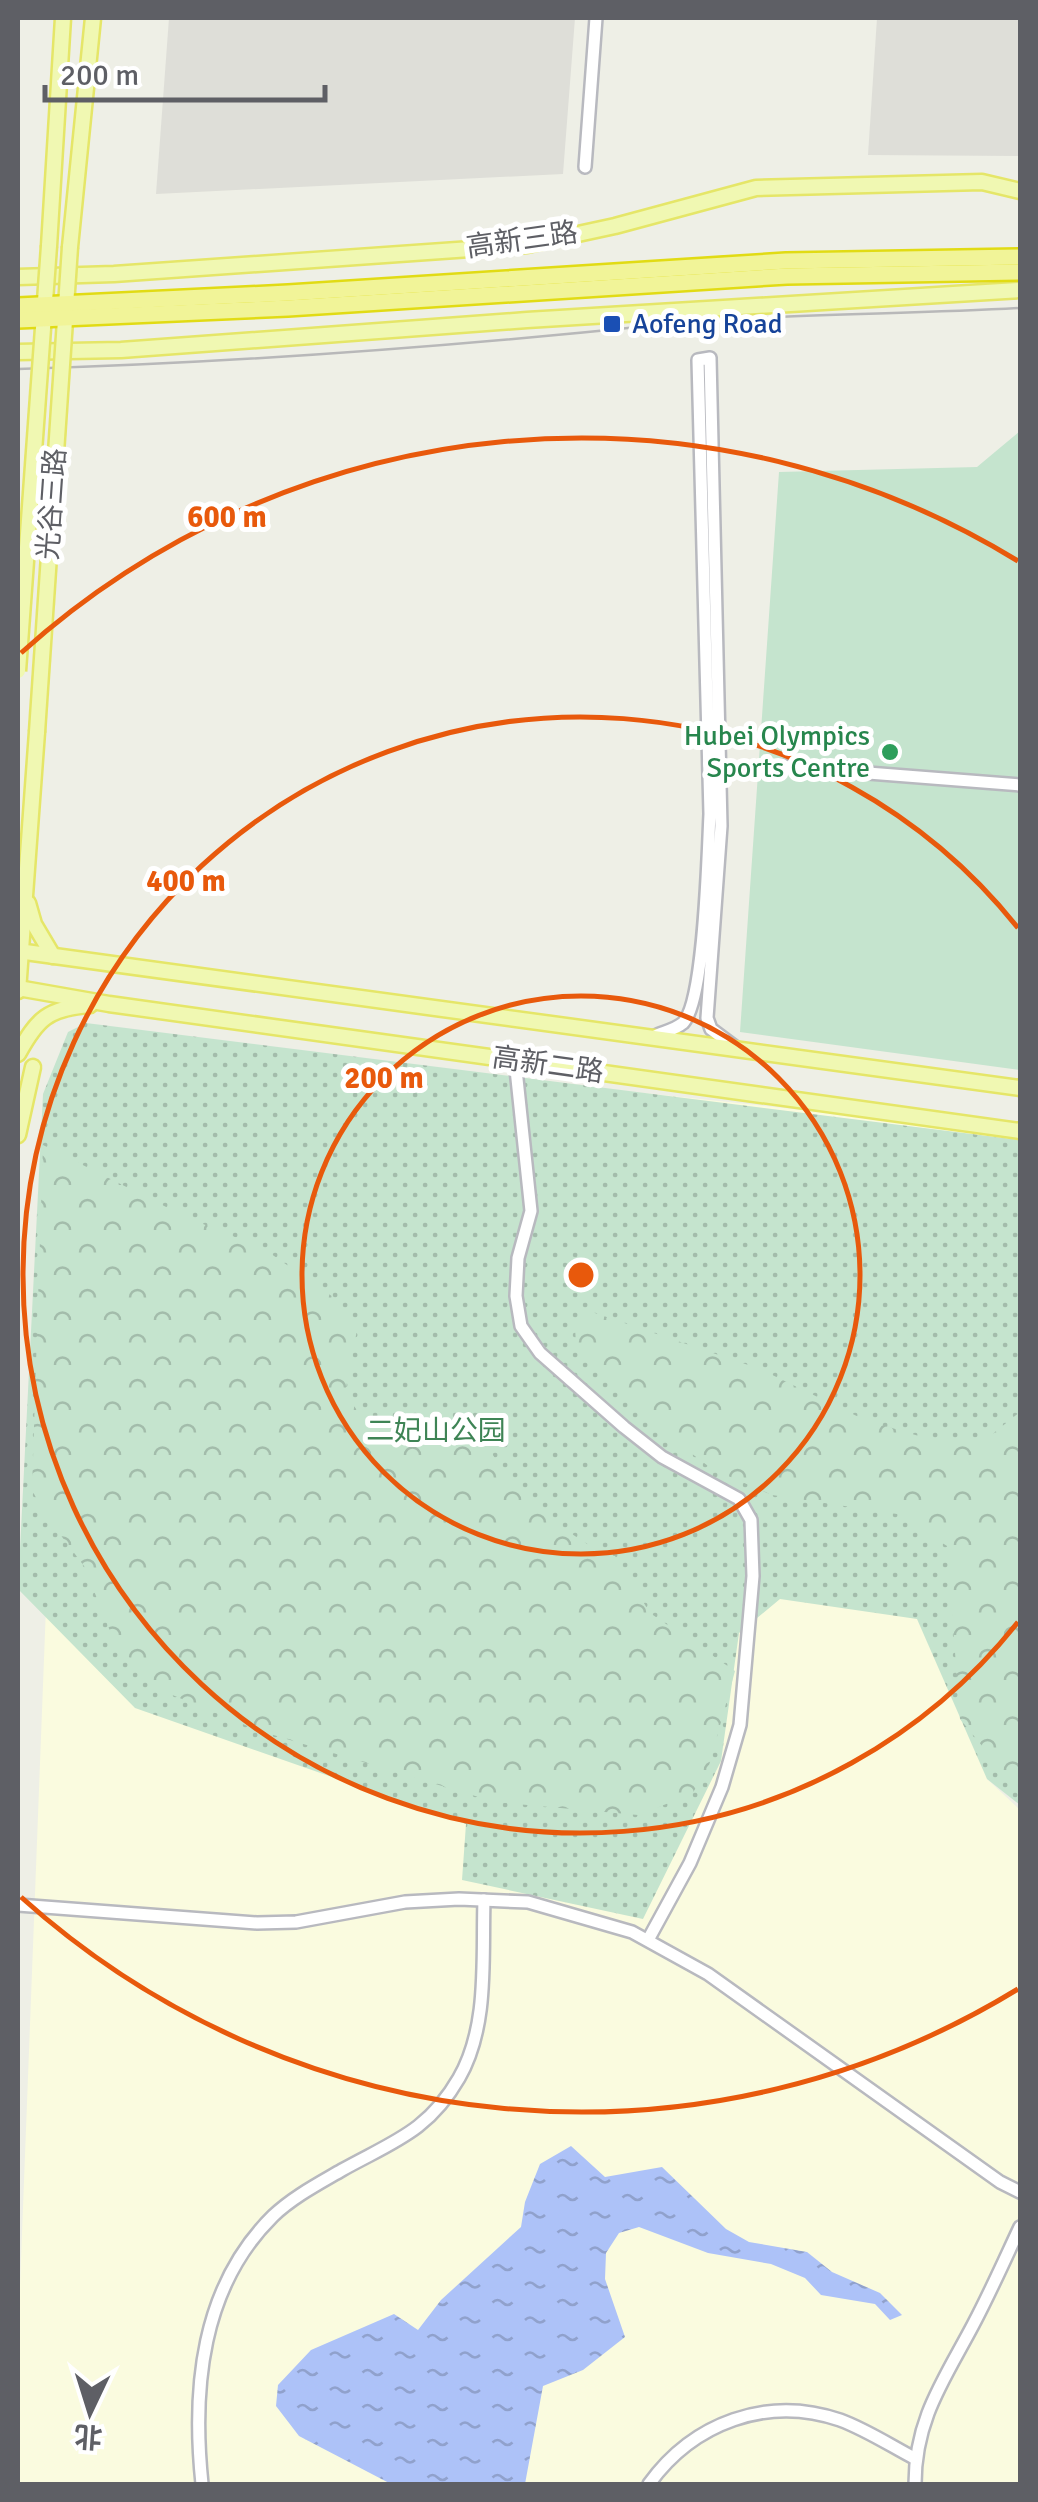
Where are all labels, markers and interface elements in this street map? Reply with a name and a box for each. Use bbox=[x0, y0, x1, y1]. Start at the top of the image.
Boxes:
scale bar bbox=[45, 40, 325, 102]
text: 200 m bbox=[60, 57, 139, 94]
street label: 高新三路 bbox=[464, 215, 580, 265]
place label: Aofeng Road bbox=[632, 307, 783, 341]
marker: Aofeng Road bbox=[601, 313, 623, 335]
street label: 光谷三路 bbox=[31, 447, 73, 561]
text: 600 m bbox=[187, 499, 267, 536]
place label: Hubei Olympics Sports Centre bbox=[684, 719, 870, 785]
marker: Hubei Olympics Sports Centre bbox=[879, 741, 901, 763]
text: 400 m bbox=[146, 863, 226, 900]
street label: 高新二路 bbox=[490, 1040, 606, 1090]
text: 200 m bbox=[344, 1060, 424, 1097]
centre of rings bbox=[563, 1257, 599, 1293]
park label: 二妃山公园 bbox=[366, 1414, 506, 1448]
north arrow bbox=[40, 2362, 140, 2462]
text: 北 bbox=[73, 2418, 103, 2454]

